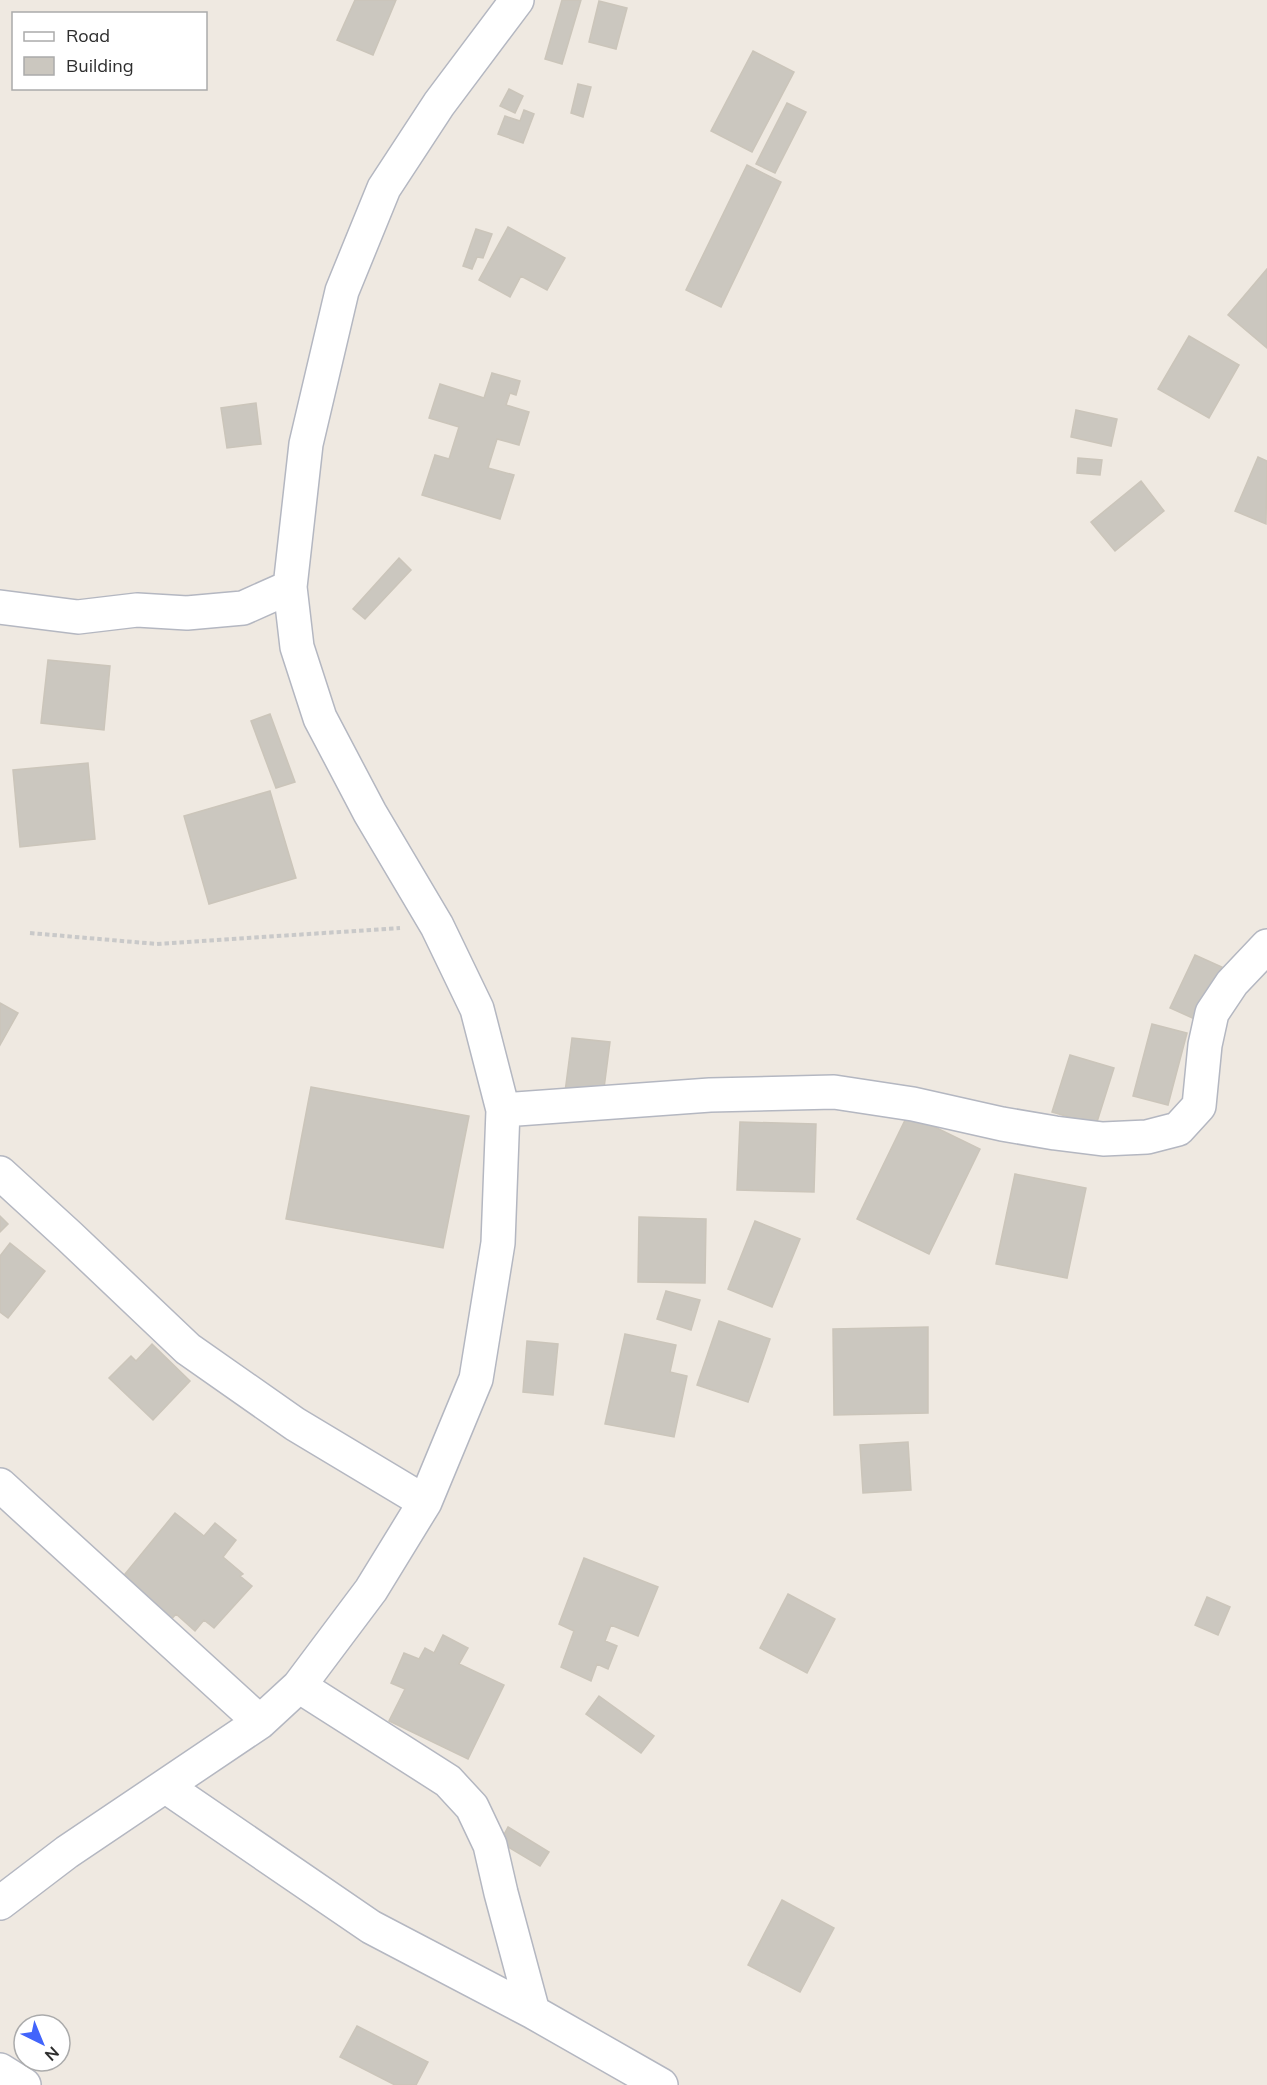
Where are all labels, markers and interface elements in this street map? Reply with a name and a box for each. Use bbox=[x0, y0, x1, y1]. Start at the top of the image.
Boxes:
legend bbox=[12, 12, 207, 90]
text: Road bbox=[66, 24, 110, 47]
text: Building bbox=[66, 54, 134, 77]
north arrow bbox=[12, 2013, 72, 2073]
text: N bbox=[41, 2043, 63, 2065]

